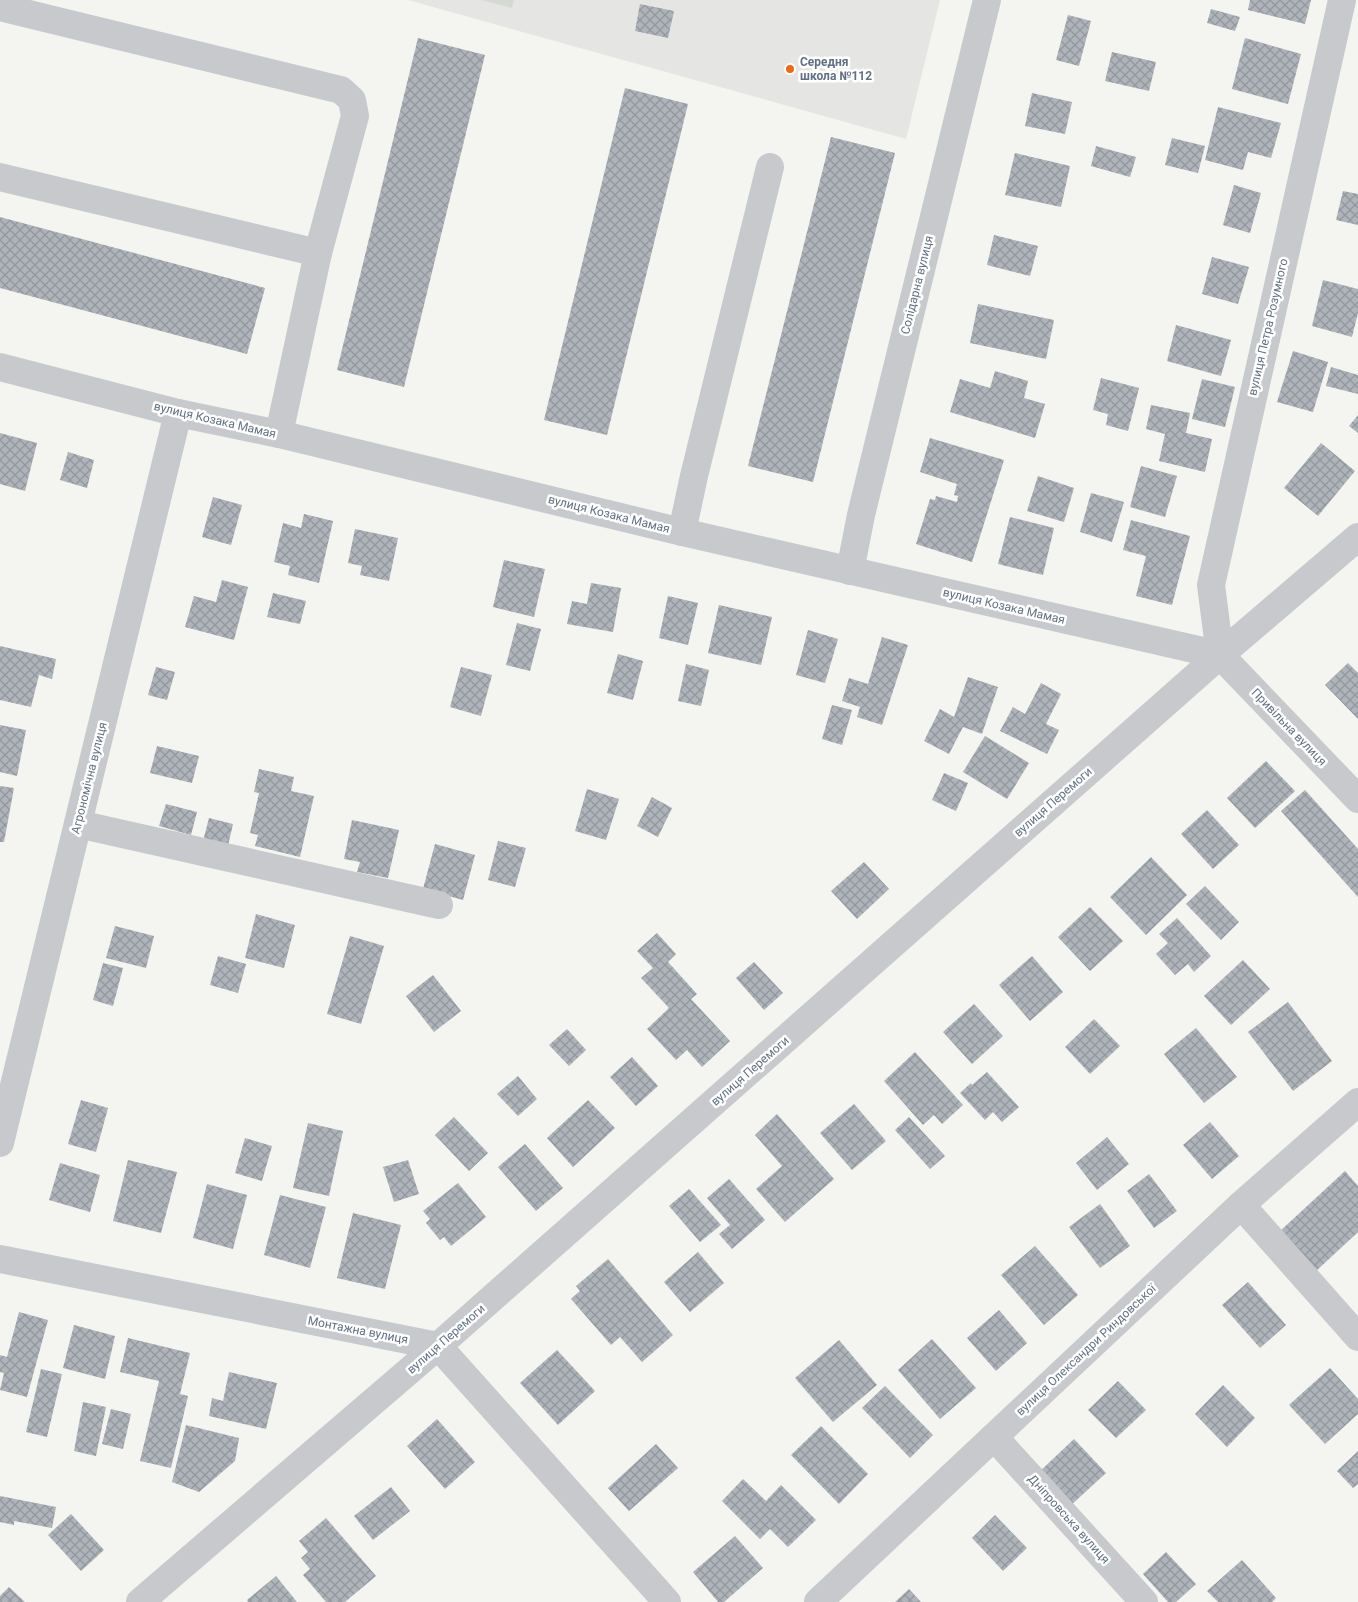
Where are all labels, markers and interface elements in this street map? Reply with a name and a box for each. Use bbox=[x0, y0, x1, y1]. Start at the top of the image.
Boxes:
place label: Середня школа №112 bbox=[800, 55, 872, 83]
marker: Середня школа №112 bbox=[784, 63, 796, 75]
street label: Солідарна вулиця bbox=[898, 234, 936, 336]
street label: вулиця Петра Розумного bbox=[1245, 257, 1291, 397]
street label: вулиця Козака Мамая bbox=[153, 399, 277, 441]
street label: вулиця Козака Мамая bbox=[547, 492, 671, 536]
street label: вулиця Козака Мамая bbox=[942, 585, 1066, 627]
street label: Привільна вулиця bbox=[1249, 686, 1329, 768]
street label: Агрономічна вулиця bbox=[68, 721, 110, 835]
street label: вулиця Перемоги bbox=[1011, 764, 1095, 840]
street label: вулиця Перемоги bbox=[708, 1033, 792, 1109]
street label: вулиця Олександри Риндовської bbox=[1013, 1281, 1159, 1418]
street label: вулиця Перемоги bbox=[404, 1301, 488, 1377]
street label: Монтажна вулиця bbox=[307, 1313, 409, 1347]
street label: Дніпровська вулиця bbox=[1025, 1472, 1113, 1566]

